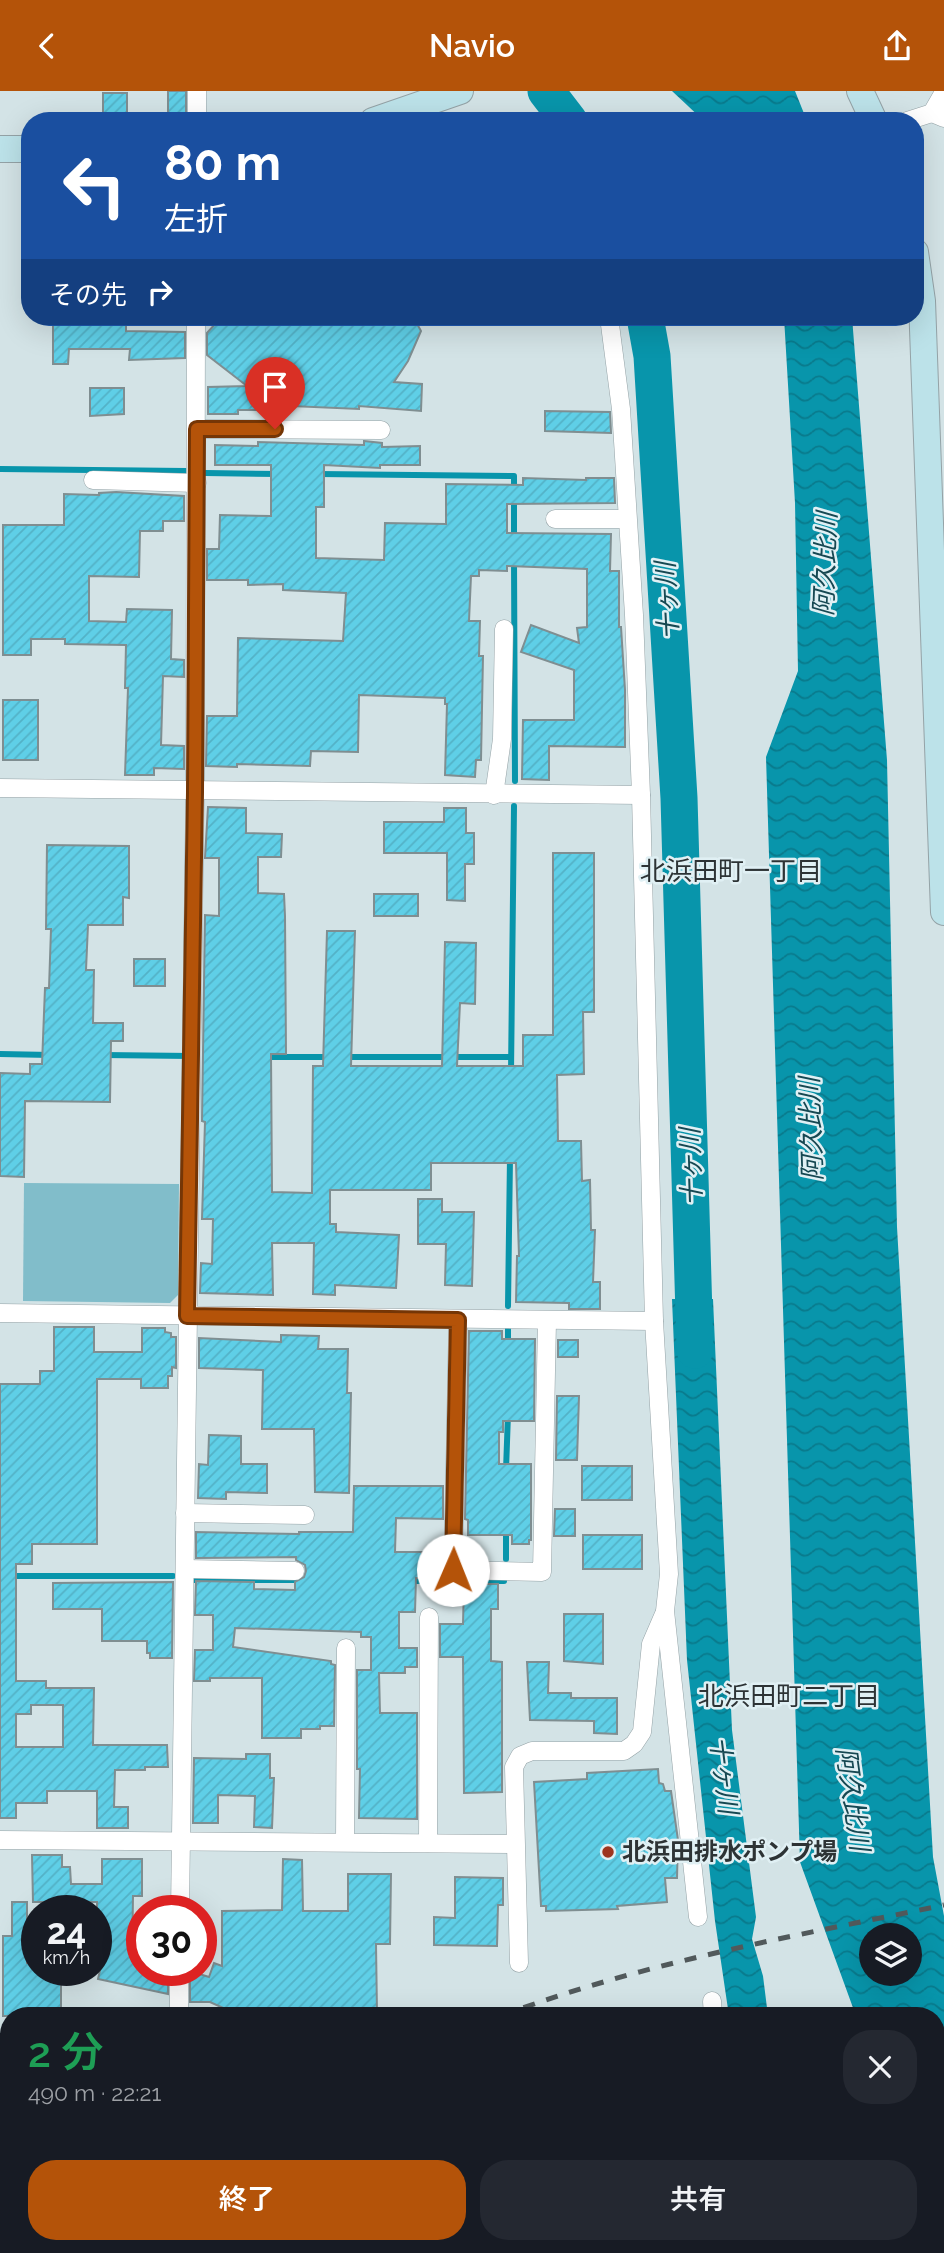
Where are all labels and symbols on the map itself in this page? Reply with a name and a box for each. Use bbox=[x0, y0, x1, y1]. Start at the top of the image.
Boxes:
pin bbox=[245, 357, 305, 429]
water label: 阿久比川 bbox=[808, 509, 842, 616]
water label: 十ヶ川 bbox=[650, 558, 684, 641]
district label: 北浜田町一丁目 bbox=[640, 856, 822, 886]
water label: 阿久比川 bbox=[794, 1074, 828, 1181]
water label: 十ヶ川 bbox=[675, 1125, 707, 1207]
position arrow bbox=[416, 1533, 490, 1607]
district label: 北浜田町二丁目 bbox=[698, 1681, 880, 1711]
water label: 十ヶ川 bbox=[704, 1734, 744, 1819]
water label: 阿久比川 bbox=[831, 1745, 876, 1856]
place label: 北浜田排水ポンプ場 bbox=[622, 1837, 837, 1866]
marker: 北浜田排水ポンプ場 bbox=[600, 1844, 616, 1860]
speed limit sign: 30 bbox=[126, 1895, 217, 1986]

